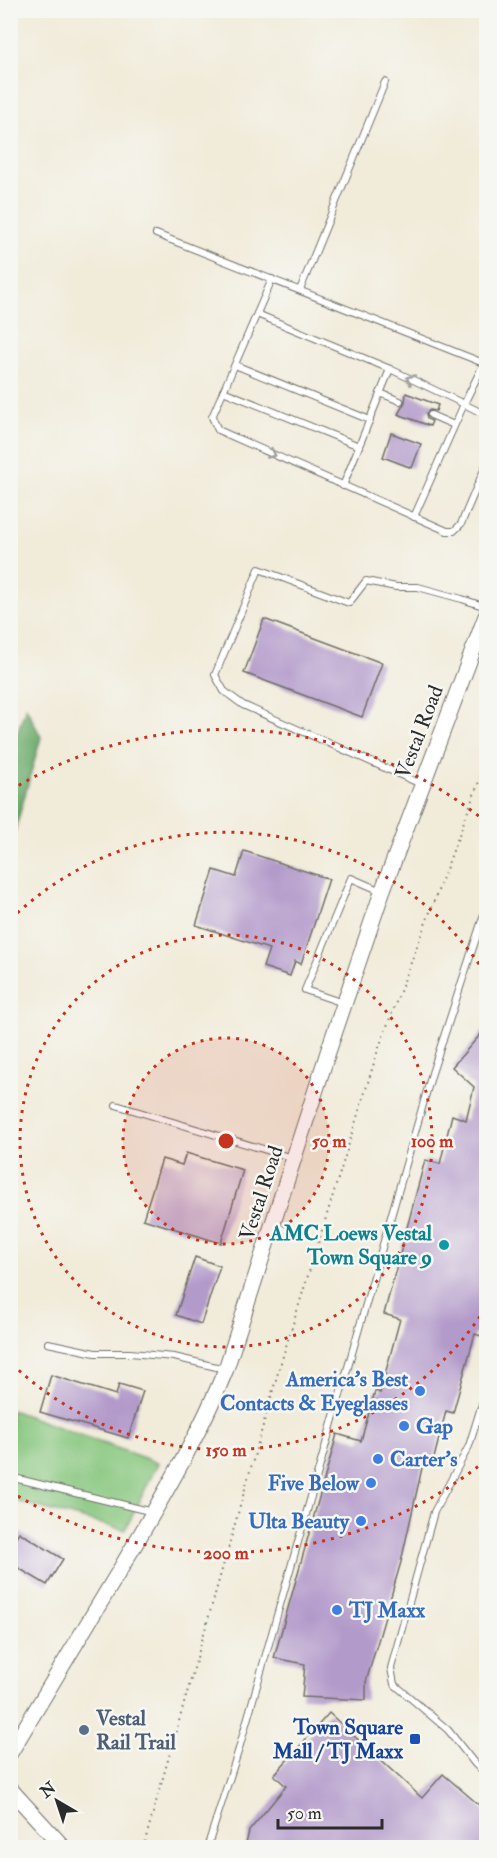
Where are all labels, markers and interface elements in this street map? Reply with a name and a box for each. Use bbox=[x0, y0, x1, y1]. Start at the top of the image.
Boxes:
one-way arrow bbox=[406, 375, 417, 387]
one-way arrow bbox=[265, 447, 276, 459]
street label: Vestal Road bbox=[389, 681, 450, 783]
text: 50 m bbox=[312, 1130, 347, 1153]
text: 100 m bbox=[411, 1130, 454, 1153]
centre of rings bbox=[216, 1131, 236, 1151]
street label: Vestal Road bbox=[233, 1142, 290, 1244]
place label: AMC Loews Vestal Town Square 9 bbox=[269, 1220, 433, 1271]
marker: AMC Loews Vestal Town Square 9 bbox=[437, 1238, 451, 1252]
place label: America's Best Contacts & Eyeglasses bbox=[220, 1366, 408, 1417]
marker: America's Best Contacts & Eyeglasses bbox=[413, 1384, 427, 1398]
place label: Gap bbox=[416, 1413, 453, 1440]
marker: Gap bbox=[397, 1419, 411, 1433]
text: 150 m bbox=[205, 1439, 248, 1462]
place label: Carter's bbox=[390, 1446, 458, 1473]
marker: Carter's bbox=[371, 1452, 385, 1466]
place label: Five Below bbox=[268, 1470, 360, 1497]
marker: Five Below bbox=[364, 1476, 378, 1490]
place label: Ulta Beauty bbox=[248, 1508, 350, 1535]
marker: Ulta Beauty bbox=[354, 1514, 368, 1528]
text: 200 m bbox=[203, 1542, 250, 1565]
place label: TJ Maxx bbox=[348, 1597, 426, 1624]
marker: TJ Maxx bbox=[330, 1603, 344, 1617]
place label: Vestal Rail Trail bbox=[95, 1705, 176, 1756]
place label: Town Square Mall / TJ Maxx bbox=[272, 1714, 404, 1765]
marker: Vestal Rail Trail bbox=[77, 1723, 91, 1737]
marker: Town Square Mall / TJ Maxx bbox=[408, 1732, 422, 1746]
north arrow bbox=[27, 1771, 87, 1831]
text: N bbox=[36, 1777, 61, 1803]
scale bar bbox=[278, 1792, 382, 1830]
text: 50 m bbox=[287, 1802, 322, 1825]

